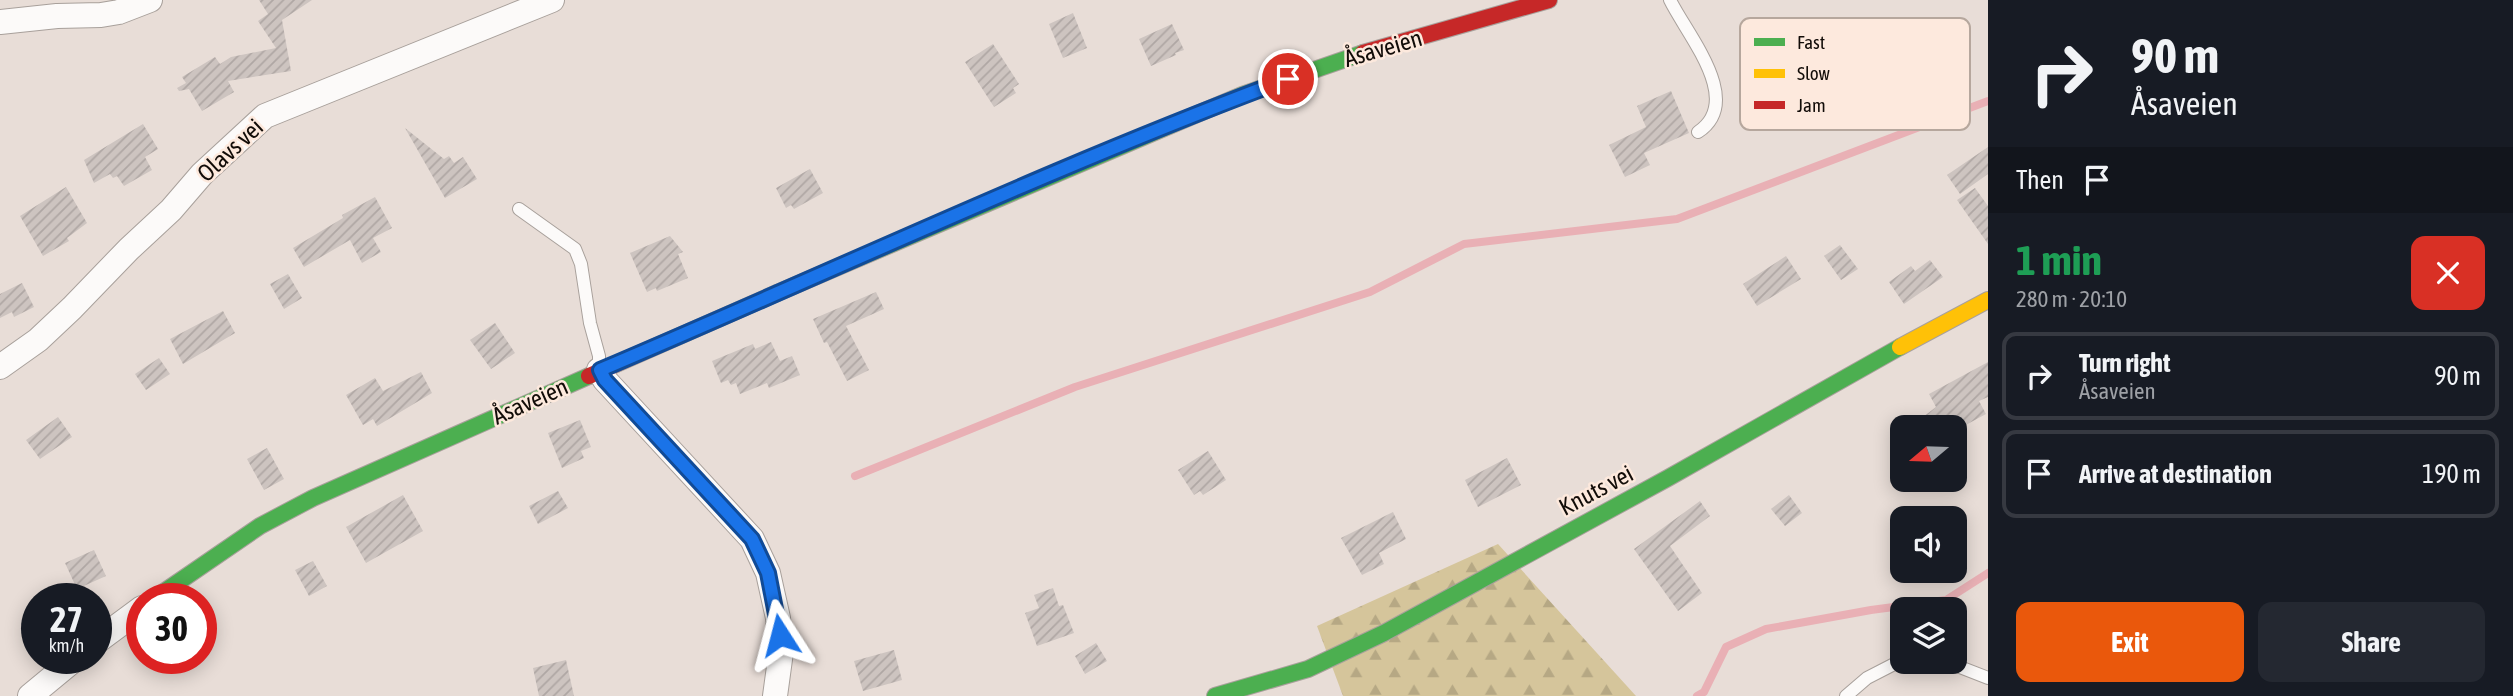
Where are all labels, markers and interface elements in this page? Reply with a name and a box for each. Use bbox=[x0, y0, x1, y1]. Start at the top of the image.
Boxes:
legend bbox=[1740, 18, 1970, 130]
street label: Åsaveien bbox=[1341, 23, 1425, 72]
text: 90 m bbox=[2131, 27, 2219, 83]
icon: right bbox=[2016, 28, 2107, 119]
text: Fast bbox=[1797, 31, 1825, 53]
pin bbox=[1258, 49, 1318, 109]
icon: arrive bbox=[1269, 60, 1307, 98]
text: Slow bbox=[1797, 62, 1831, 84]
text: Åsaveien bbox=[2131, 85, 2238, 122]
text: Jam bbox=[1797, 94, 1826, 116]
street label: Olavs vei bbox=[192, 113, 268, 187]
icon: arrive bbox=[2078, 161, 2116, 199]
text: Then bbox=[2016, 165, 2064, 195]
text: 1 min bbox=[2016, 236, 2102, 284]
button: close bbox=[2411, 236, 2485, 310]
text: 280 m · 20:10 bbox=[2016, 286, 2127, 312]
text: Turn right bbox=[2079, 348, 2170, 378]
icon: right bbox=[2020, 357, 2058, 395]
text: 90 m bbox=[2434, 361, 2481, 391]
street label: Åsaveien bbox=[488, 371, 572, 430]
text: Åsaveien bbox=[2079, 378, 2156, 404]
north arrow bbox=[1890, 415, 1967, 492]
map controls bbox=[1890, 415, 1967, 674]
icon: arrive bbox=[2020, 455, 2058, 493]
street label: Knuts vei bbox=[1554, 459, 1638, 521]
text: Arrive at destination bbox=[2079, 459, 2272, 489]
text: 190 m bbox=[2422, 459, 2481, 489]
button: sound bbox=[1890, 506, 1967, 583]
speed limit sign: 30 bbox=[126, 583, 217, 674]
button: layers bbox=[1890, 597, 1967, 674]
position arrow bbox=[743, 598, 817, 672]
text: 27 bbox=[50, 599, 83, 639]
button: Exit bbox=[2016, 602, 2244, 682]
button: Share bbox=[2258, 602, 2485, 682]
text: km/h bbox=[49, 635, 84, 656]

